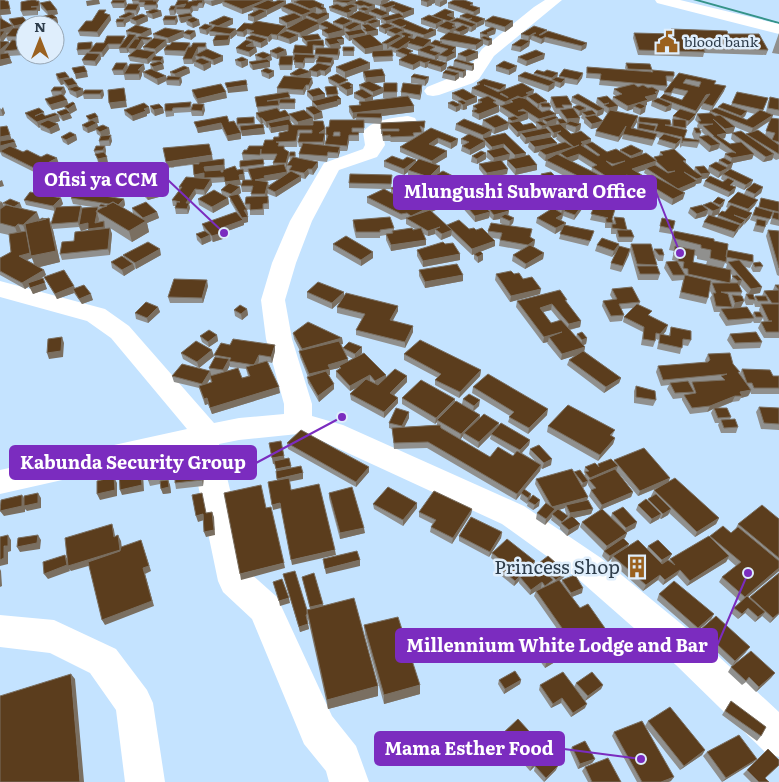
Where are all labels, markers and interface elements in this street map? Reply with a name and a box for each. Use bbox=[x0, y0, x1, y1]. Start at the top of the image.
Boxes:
north arrow bbox=[15, 15, 65, 65]
text: N bbox=[34, 16, 46, 36]
public building icon: blood bank bbox=[654, 29, 680, 55]
place label: blood bank bbox=[684, 31, 759, 51]
callout: Ofisi ya CCM bbox=[34, 163, 168, 196]
text: Ofisi ya CCM bbox=[44, 165, 158, 192]
callout: Mlungushi Subward Office bbox=[394, 176, 656, 209]
text: Mlungushi Subward Office bbox=[404, 177, 646, 204]
callout: Kabunda Security Group bbox=[10, 446, 256, 479]
text: Kabunda Security Group bbox=[20, 448, 246, 475]
place label: Princess Shop bbox=[494, 552, 620, 580]
building icon: Princess Shop bbox=[624, 554, 650, 580]
callout: Millennium White Lodge and Bar bbox=[396, 629, 717, 662]
text: Millennium White Lodge and Bar bbox=[406, 631, 708, 658]
callout: Mama Esther Food bbox=[375, 732, 564, 765]
text: Mama Esther Food bbox=[384, 734, 554, 761]

